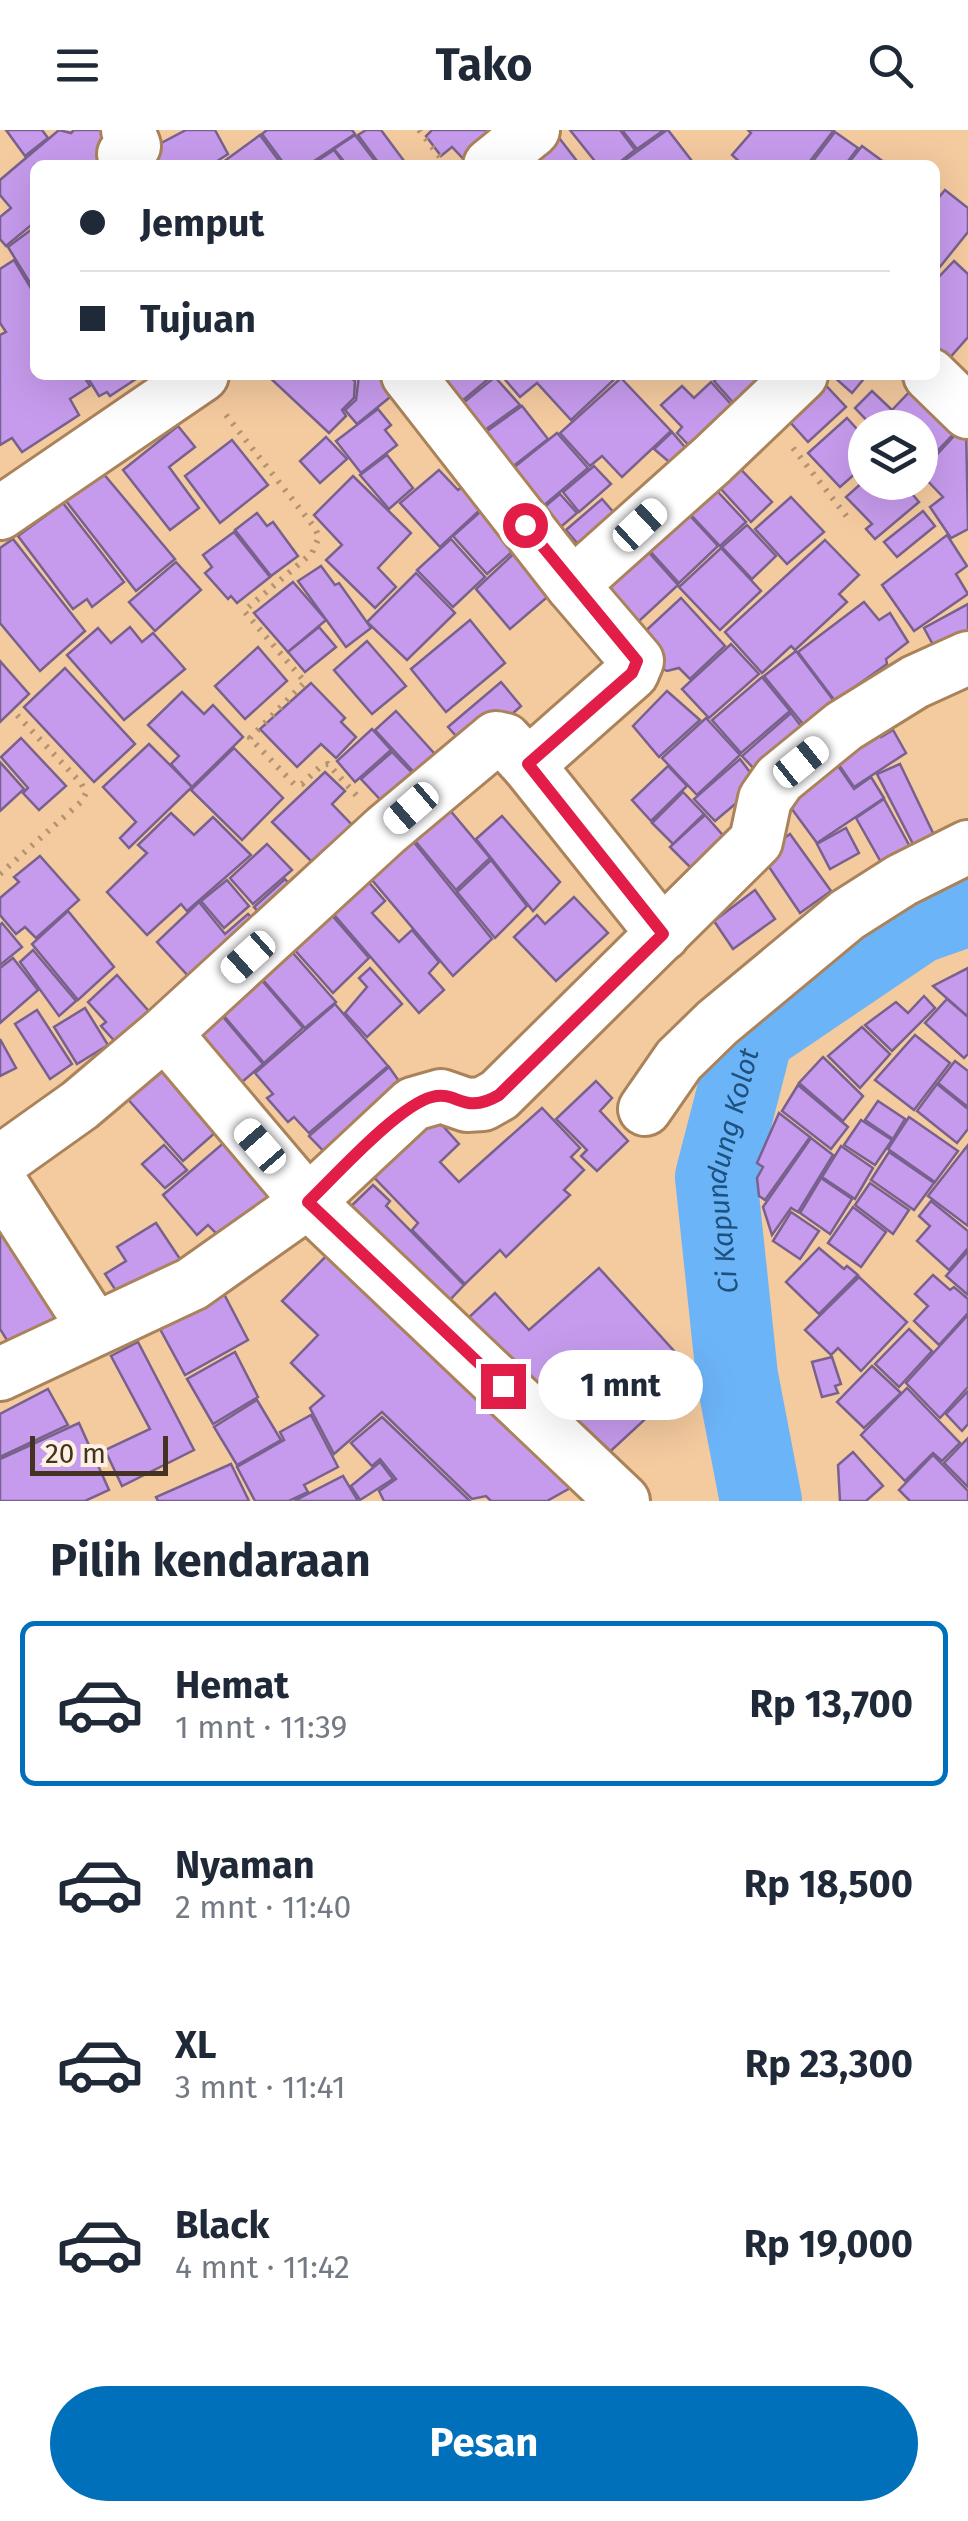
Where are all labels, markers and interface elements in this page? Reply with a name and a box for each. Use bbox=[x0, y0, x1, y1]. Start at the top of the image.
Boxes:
icon: menu bbox=[50, 38, 105, 93]
text: Tako bbox=[435, 38, 533, 92]
icon: search bbox=[863, 38, 918, 93]
text: Jemput bbox=[140, 200, 264, 246]
text: Tujuan bbox=[140, 296, 256, 342]
map controls bbox=[848, 410, 938, 500]
button: layers bbox=[848, 410, 938, 500]
car bbox=[608, 494, 672, 556]
route start bbox=[503, 503, 548, 548]
car bbox=[768, 731, 834, 793]
car bbox=[379, 777, 443, 839]
car bbox=[216, 926, 280, 988]
water label: Ci Kapundung Kolot bbox=[698, 1045, 765, 1295]
car bbox=[229, 1114, 291, 1178]
callout: 1 mnt bbox=[538, 1351, 703, 1421]
route end bbox=[481, 1364, 526, 1409]
text: 1 mnt bbox=[580, 1366, 661, 1404]
scale bar bbox=[30, 1431, 168, 1476]
text: 20 m bbox=[45, 1437, 106, 1470]
text: Pilih kendaraan bbox=[50, 1534, 371, 1588]
icon: car bbox=[55, 1659, 145, 1749]
text: Hemat bbox=[175, 1662, 289, 1708]
text: Rp 13,700 bbox=[750, 1681, 913, 1727]
text: 1 mnt · 11:39 bbox=[175, 1708, 347, 1746]
icon: car bbox=[55, 1839, 145, 1929]
text: Nyaman bbox=[175, 1842, 315, 1888]
text: Rp 18,500 bbox=[744, 1861, 913, 1907]
text: 2 mnt · 11:40 bbox=[175, 1888, 351, 1926]
icon: car bbox=[55, 2019, 145, 2109]
text: XL bbox=[175, 2022, 217, 2068]
text: Rp 23,300 bbox=[745, 2041, 913, 2087]
text: 3 mnt · 11:41 bbox=[175, 2068, 346, 2106]
icon: car bbox=[55, 2199, 145, 2289]
text: Black bbox=[175, 2202, 270, 2248]
text: Rp 19,000 bbox=[744, 2221, 913, 2267]
text: 4 mnt · 11:42 bbox=[175, 2248, 350, 2286]
button: Pesan bbox=[50, 2386, 918, 2501]

